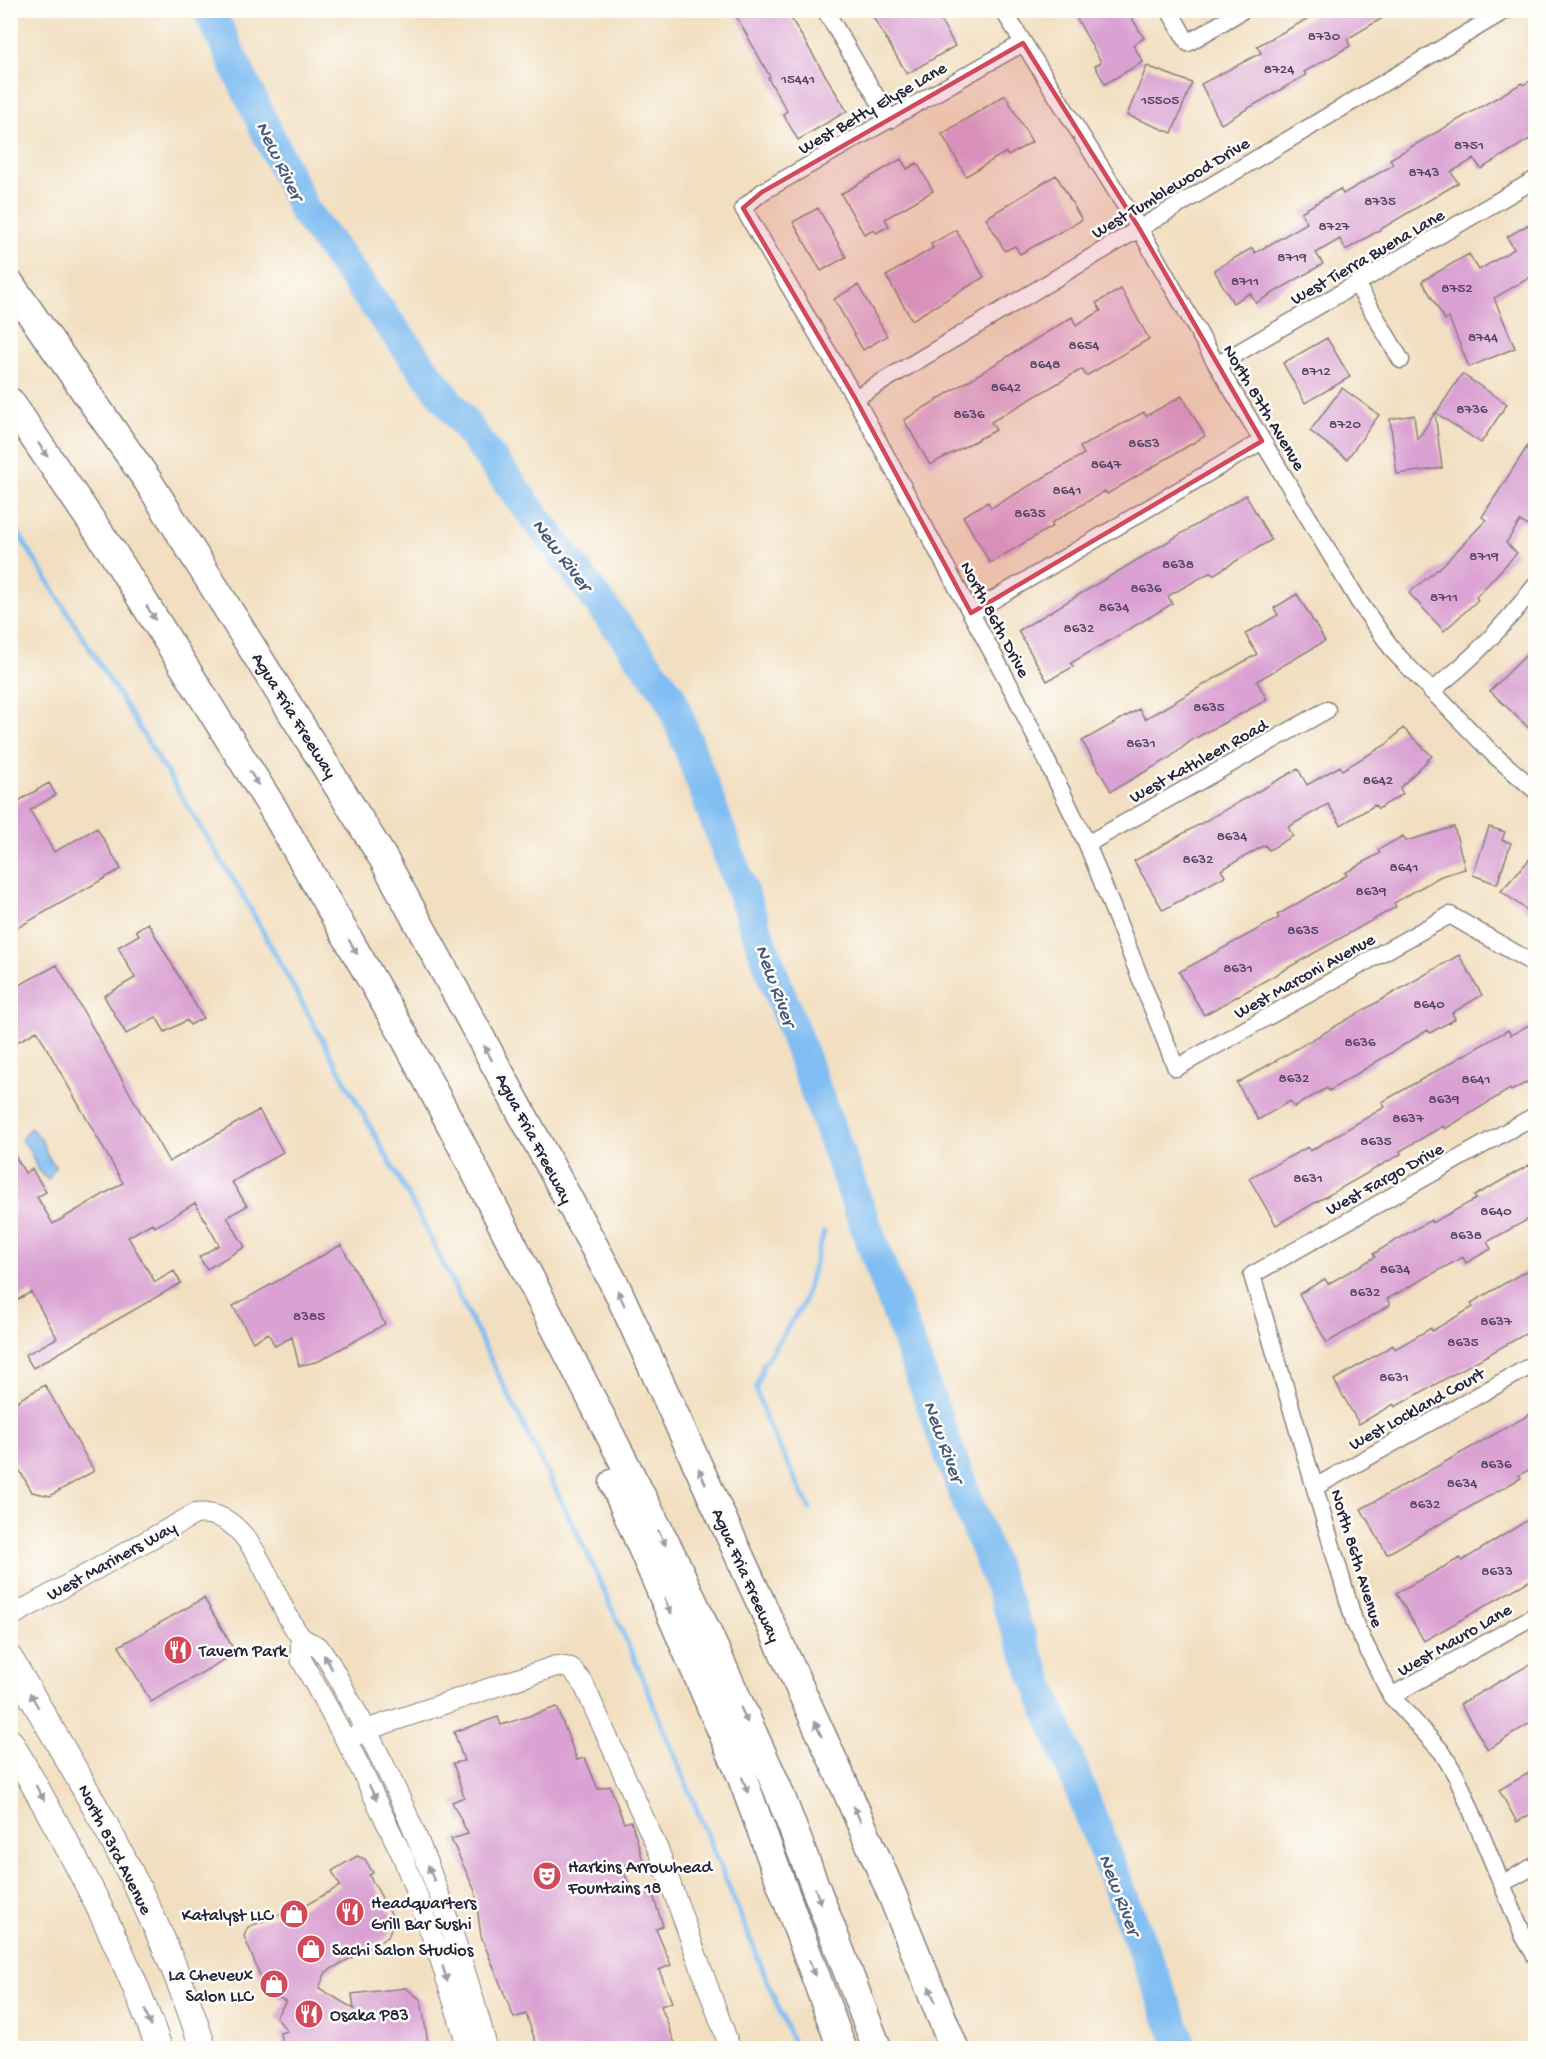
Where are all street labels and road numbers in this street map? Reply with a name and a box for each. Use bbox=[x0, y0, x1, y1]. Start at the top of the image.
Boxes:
street label: West Betty Elyse Lane bbox=[795, 58, 952, 160]
street label: West Tumblewood Drive bbox=[1089, 133, 1255, 245]
street label: West Tierra Buena Lane bbox=[1288, 205, 1450, 311]
street label: North 87th Avenue bbox=[1217, 341, 1309, 476]
street label: North 86th Drive bbox=[954, 559, 1033, 682]
street label: Agua Fria Freeway bbox=[246, 650, 340, 783]
street label: West Kathleen Road bbox=[1127, 715, 1273, 809]
street label: West Marconi Avenue bbox=[1231, 929, 1380, 1025]
street label: Agua Fria Freeway bbox=[490, 1071, 576, 1208]
street label: West Fargo Drive bbox=[1323, 1139, 1448, 1221]
street label: West Lockland Court bbox=[1346, 1363, 1490, 1456]
street label: North 86th Avenue bbox=[1325, 1487, 1387, 1631]
street label: Agua Fria Freeway bbox=[706, 1506, 784, 1646]
street label: West Mariners Way bbox=[44, 1518, 181, 1606]
street label: West Mauro Lane bbox=[1394, 1600, 1517, 1682]
street label: North 83rd Avenue bbox=[72, 1782, 156, 1919]

